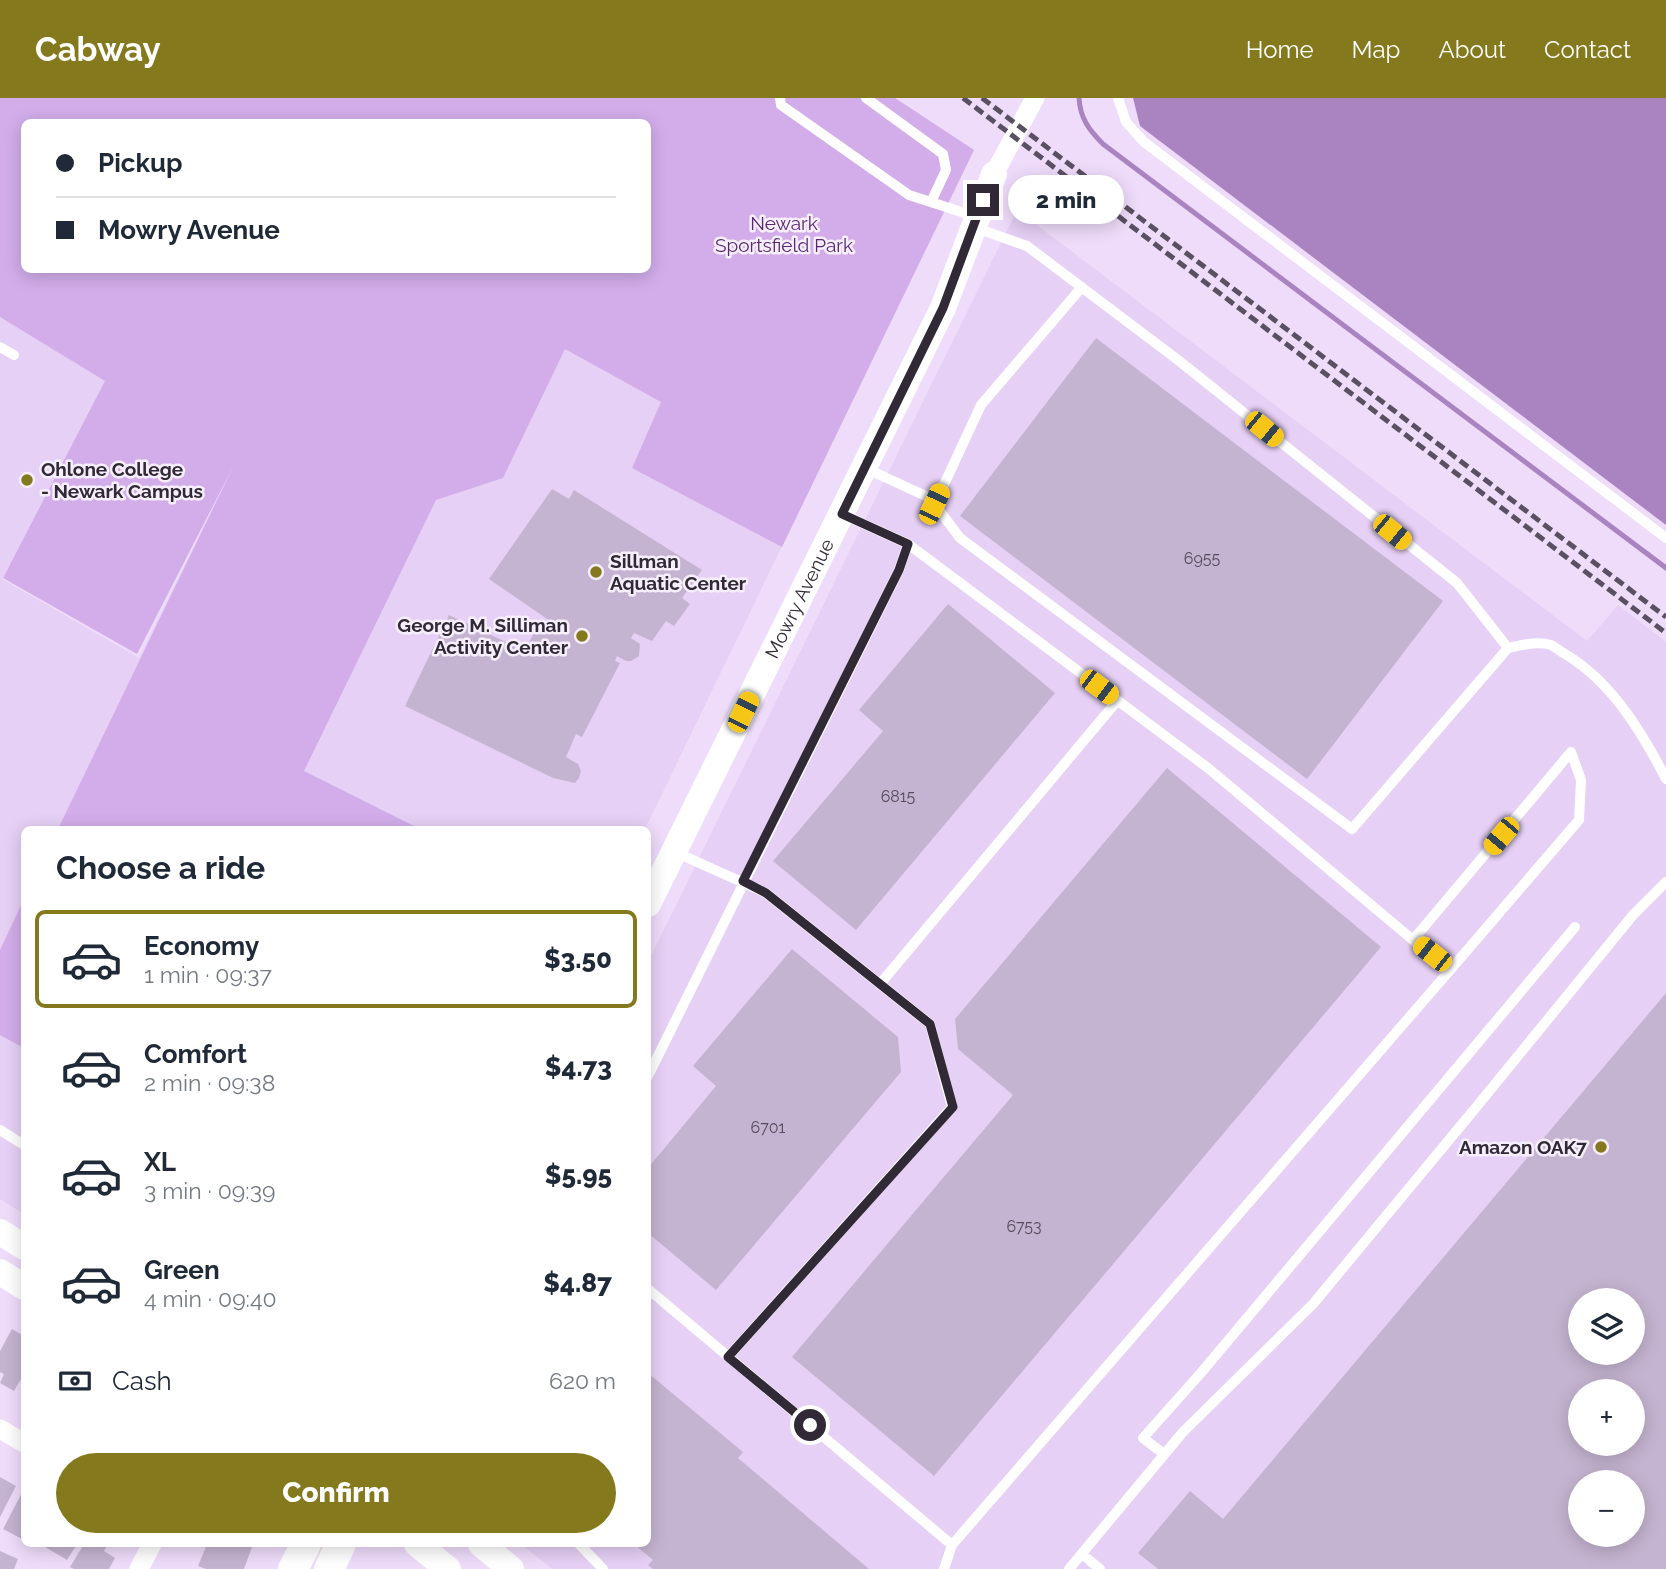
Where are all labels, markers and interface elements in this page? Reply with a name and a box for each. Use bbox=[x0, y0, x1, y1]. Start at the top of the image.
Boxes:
text: Cabway bbox=[35, 30, 161, 69]
text: Home bbox=[1246, 35, 1314, 64]
text: Map bbox=[1352, 35, 1400, 64]
text: About bbox=[1438, 35, 1506, 64]
text: Contact bbox=[1544, 35, 1631, 64]
text: Pickup bbox=[98, 148, 183, 178]
callout: 2 min bbox=[1007, 176, 1123, 224]
route end bbox=[967, 184, 999, 216]
text: 2 min bbox=[1036, 186, 1096, 213]
park label: Newark Sportsfield Park bbox=[715, 212, 853, 256]
text: Mowry Avenue bbox=[98, 215, 280, 245]
car bbox=[1242, 408, 1287, 450]
place label: Ohlone College - Newark Campus bbox=[41, 458, 203, 502]
marker: Ohlone College - Newark Campus bbox=[19, 472, 35, 488]
car bbox=[916, 481, 953, 527]
car bbox=[1370, 511, 1415, 553]
street label: Mowry Avenue bbox=[760, 535, 838, 662]
house number: 6955 bbox=[1184, 549, 1221, 568]
place label: Sillman Aquatic Center bbox=[610, 550, 747, 594]
marker: Sillman Aquatic Center bbox=[588, 564, 604, 580]
place label: George M. Silliman Activity Center bbox=[397, 614, 569, 658]
marker: George M. Silliman Activity Center bbox=[574, 628, 590, 644]
car bbox=[1076, 666, 1123, 708]
car bbox=[725, 689, 762, 735]
house number: 6815 bbox=[881, 787, 916, 806]
car bbox=[1480, 813, 1523, 859]
text: Choose a ride bbox=[56, 849, 265, 886]
icon: car bbox=[60, 928, 123, 991]
text: Economy bbox=[144, 931, 259, 961]
car bbox=[1409, 933, 1456, 975]
text: $3.50 bbox=[544, 944, 612, 974]
text: 1 min · 09:37 bbox=[144, 961, 272, 988]
icon: car bbox=[60, 1036, 123, 1099]
text: Comfort bbox=[144, 1039, 247, 1069]
text: $4.73 bbox=[545, 1052, 612, 1082]
text: 2 min · 09:38 bbox=[144, 1069, 275, 1096]
house number: 6701 bbox=[751, 1118, 786, 1137]
place label: Amazon OAK7 bbox=[1459, 1136, 1587, 1158]
marker: Amazon OAK7 bbox=[1593, 1139, 1609, 1155]
icon: car bbox=[60, 1144, 123, 1207]
text: XL bbox=[144, 1147, 176, 1177]
text: $5.95 bbox=[545, 1160, 612, 1190]
text: 3 min · 09:39 bbox=[144, 1177, 275, 1204]
house number: 6753 bbox=[1006, 1217, 1042, 1236]
icon: car bbox=[60, 1252, 123, 1315]
text: Green bbox=[144, 1255, 220, 1285]
text: $4.87 bbox=[543, 1268, 612, 1298]
text: 4 min · 09:40 bbox=[144, 1285, 277, 1312]
map controls bbox=[1568, 1288, 1645, 1547]
button: layers bbox=[1568, 1288, 1645, 1365]
icon: cash bbox=[56, 1362, 94, 1400]
text: Cash bbox=[112, 1366, 172, 1396]
text: 620 m bbox=[549, 1367, 616, 1394]
button: + bbox=[1568, 1379, 1645, 1456]
route start bbox=[794, 1409, 826, 1441]
button: Confirm bbox=[56, 1453, 616, 1533]
button: − bbox=[1568, 1470, 1645, 1547]

